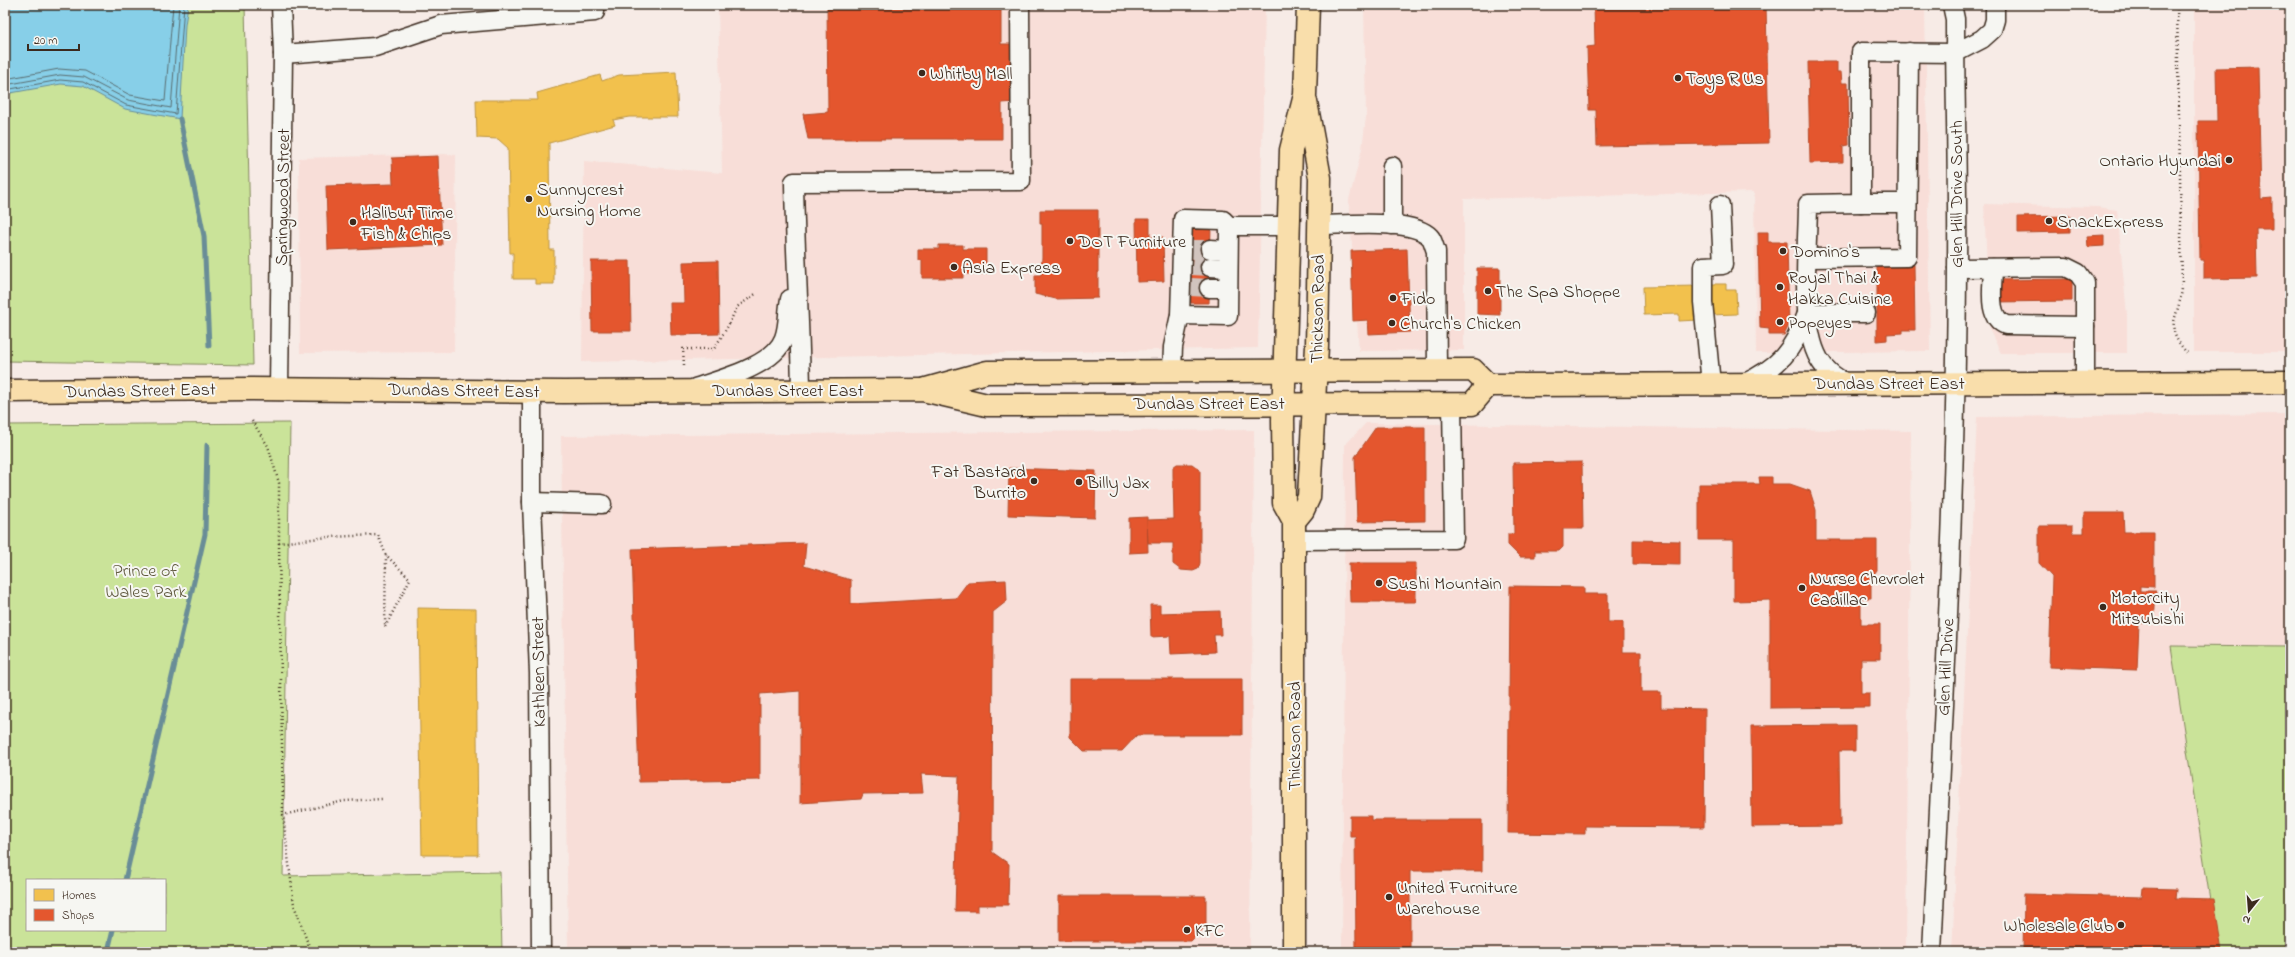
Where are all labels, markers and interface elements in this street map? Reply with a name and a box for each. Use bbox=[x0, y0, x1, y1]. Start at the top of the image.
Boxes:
scale bar bbox=[28, 26, 79, 52]
text: 20 m bbox=[34, 32, 57, 50]
place label: Whitby Mall bbox=[930, 62, 1013, 88]
place label: Toys R Us bbox=[1686, 67, 1764, 93]
marker: Whitby Mall bbox=[917, 68, 927, 78]
marker: Toys R Us bbox=[1673, 73, 1683, 83]
street label: Glen Hill Drive South bbox=[1945, 120, 1971, 268]
street label: Springwood Street bbox=[270, 128, 299, 266]
place label: Ontario Hyundai bbox=[2099, 149, 2221, 175]
marker: Ontario Hyundai bbox=[2224, 155, 2234, 165]
place label: Sunnycrest Nursing Home bbox=[537, 178, 642, 226]
marker: Sunnycrest Nursing Home bbox=[524, 194, 534, 204]
place label: Halibut Time Fish & Chips bbox=[360, 201, 454, 248]
place label: SnackExpress bbox=[2057, 210, 2164, 236]
marker: SnackExpress bbox=[2044, 216, 2054, 226]
marker: Halibut Time Fish & Chips bbox=[348, 217, 358, 227]
place label: DOT Furniture bbox=[1077, 230, 1187, 256]
marker: DOT Furniture bbox=[1065, 236, 1075, 246]
place label: Domino's bbox=[1790, 240, 1860, 266]
marker: Domino's bbox=[1778, 246, 1788, 256]
street label: Thickson Road bbox=[1305, 254, 1333, 364]
place label: Asia Express bbox=[962, 256, 1060, 282]
marker: Asia Express bbox=[949, 262, 959, 272]
place label: Royal Thai & Hakka Cuisine bbox=[1788, 266, 1892, 313]
place label: The Spa Shoppe bbox=[1496, 280, 1621, 306]
marker: Royal Thai & Hakka Cuisine bbox=[1775, 282, 1785, 292]
marker: The Spa Shoppe bbox=[1483, 286, 1493, 296]
place label: Fido bbox=[1400, 287, 1435, 313]
marker: Fido bbox=[1388, 293, 1398, 303]
place label: Popeyes bbox=[1788, 311, 1852, 337]
place label: Church's Chicken bbox=[1400, 312, 1521, 338]
marker: Popeyes bbox=[1775, 317, 1785, 327]
marker: Church's Chicken bbox=[1387, 318, 1397, 328]
street label: Dundas Street East bbox=[1812, 372, 1965, 398]
street label: Dundas Street East bbox=[63, 378, 216, 406]
street label: Dundas Street East bbox=[387, 378, 540, 406]
street label: Dundas Street East bbox=[711, 379, 864, 405]
street label: Dundas Street East bbox=[1132, 392, 1285, 418]
place label: Fat Bastard Burrito bbox=[931, 460, 1026, 507]
place label: Billy Jax bbox=[1086, 471, 1149, 497]
marker: Fat Bastard Burrito bbox=[1029, 476, 1039, 486]
marker: Billy Jax bbox=[1074, 477, 1084, 487]
park label: Prince of Wales Park bbox=[106, 559, 187, 606]
place label: Nurse Chevrolet Cadillac bbox=[1810, 567, 1925, 614]
place label: Sushi Mountain bbox=[1387, 572, 1502, 598]
marker: Sushi Mountain bbox=[1374, 578, 1384, 588]
marker: Nurse Chevrolet Cadillac bbox=[1797, 583, 1807, 593]
place label: Motorcity Mitsubishi bbox=[2111, 586, 2184, 633]
marker: Motorcity Mitsubishi bbox=[2098, 602, 2108, 612]
street label: Kathleen Street bbox=[526, 616, 554, 728]
street label: Glen Hill Drive bbox=[1931, 617, 1963, 717]
street label: Thickson Road bbox=[1283, 681, 1309, 791]
place label: United Furniture Warehouse bbox=[1397, 876, 1518, 923]
legend bbox=[26, 879, 166, 931]
text: Homes bbox=[62, 887, 96, 905]
north arrow bbox=[2229, 891, 2269, 931]
marker: United Furniture Warehouse bbox=[1384, 892, 1394, 902]
text: Shops bbox=[62, 907, 94, 925]
text: N bbox=[2240, 911, 2252, 928]
place label: Wholesale Club bbox=[2003, 914, 2113, 940]
place label: KFC bbox=[1195, 919, 1224, 945]
marker: Wholesale Club bbox=[2116, 920, 2126, 930]
marker: KFC bbox=[1182, 925, 1192, 935]

